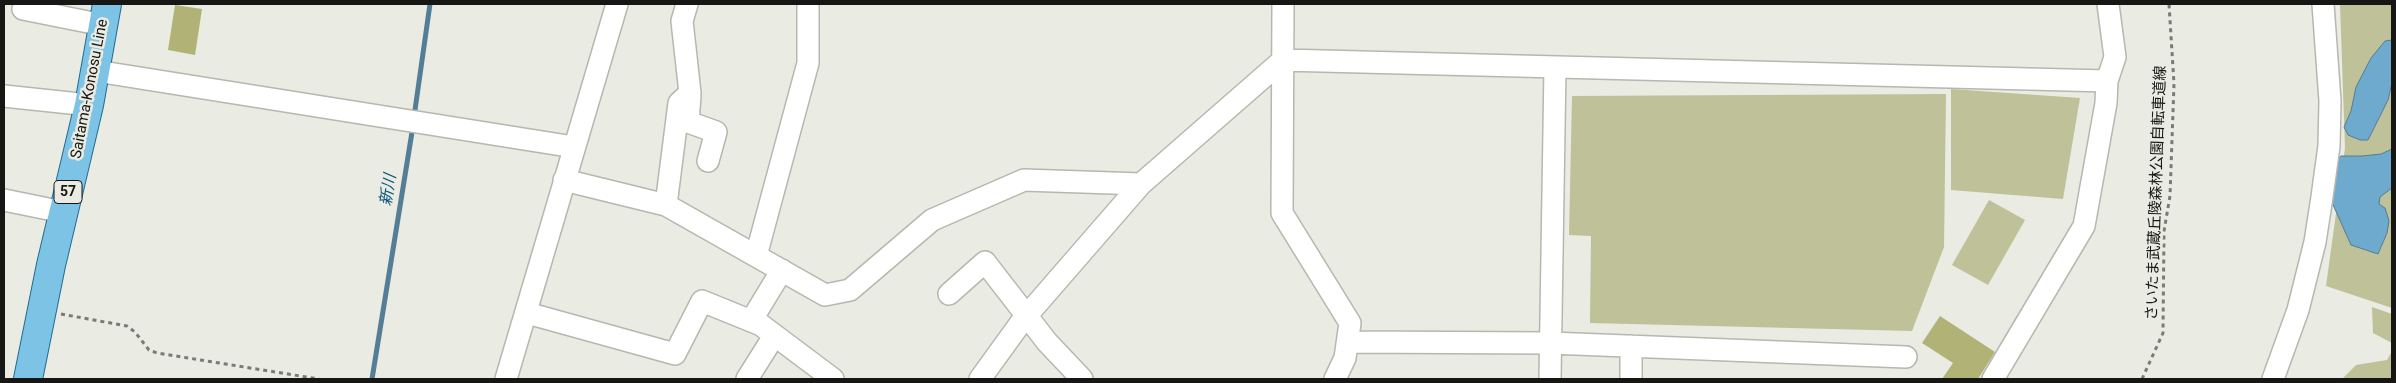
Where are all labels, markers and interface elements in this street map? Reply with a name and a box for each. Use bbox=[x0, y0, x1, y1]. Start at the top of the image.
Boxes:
street label: Saitama-Konosu Line bbox=[68, 18, 112, 160]
street label: さいたま武蔵丘陵森林公園自転車道線 bbox=[2144, 65, 2170, 321]
water label: 新川 bbox=[377, 173, 401, 207]
road number: 57 bbox=[54, 180, 82, 203]

